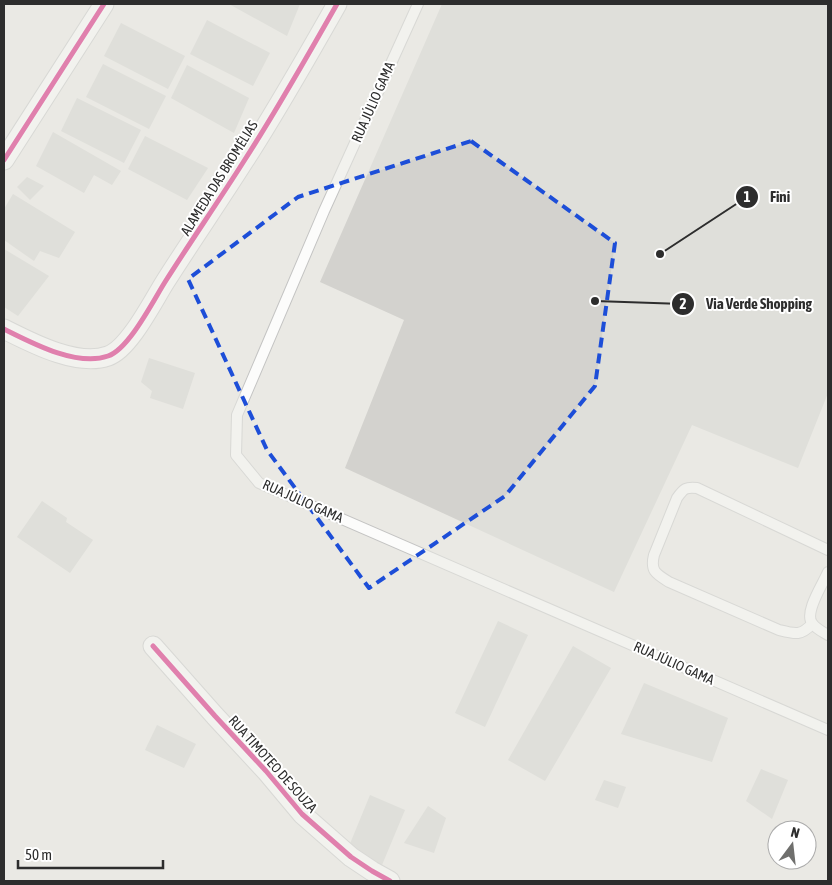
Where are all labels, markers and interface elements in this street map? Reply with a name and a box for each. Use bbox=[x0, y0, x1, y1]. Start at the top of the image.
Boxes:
street label: RUA JÚLIO GAMA bbox=[348, 59, 398, 145]
street label: ALAMEDA DAS BROMÉLIAS bbox=[177, 118, 261, 238]
callout: Fini bbox=[735, 182, 800, 212]
text: 1 bbox=[743, 188, 751, 205]
text: Fini bbox=[770, 188, 790, 205]
callout: Via Verde Shopping bbox=[671, 289, 822, 319]
text: 2 bbox=[679, 295, 687, 312]
text: Via Verde Shopping bbox=[705, 295, 813, 312]
street label: RUA JÚLIO GAMA bbox=[260, 476, 346, 526]
street label: RUA JÚLIO GAMA bbox=[631, 638, 717, 688]
street label: RUA TIMOTEO DE SOUZA bbox=[225, 712, 321, 816]
north arrow bbox=[767, 820, 817, 870]
text: N bbox=[789, 824, 801, 841]
scale bar bbox=[18, 838, 162, 870]
text: 50 m bbox=[25, 846, 52, 863]

